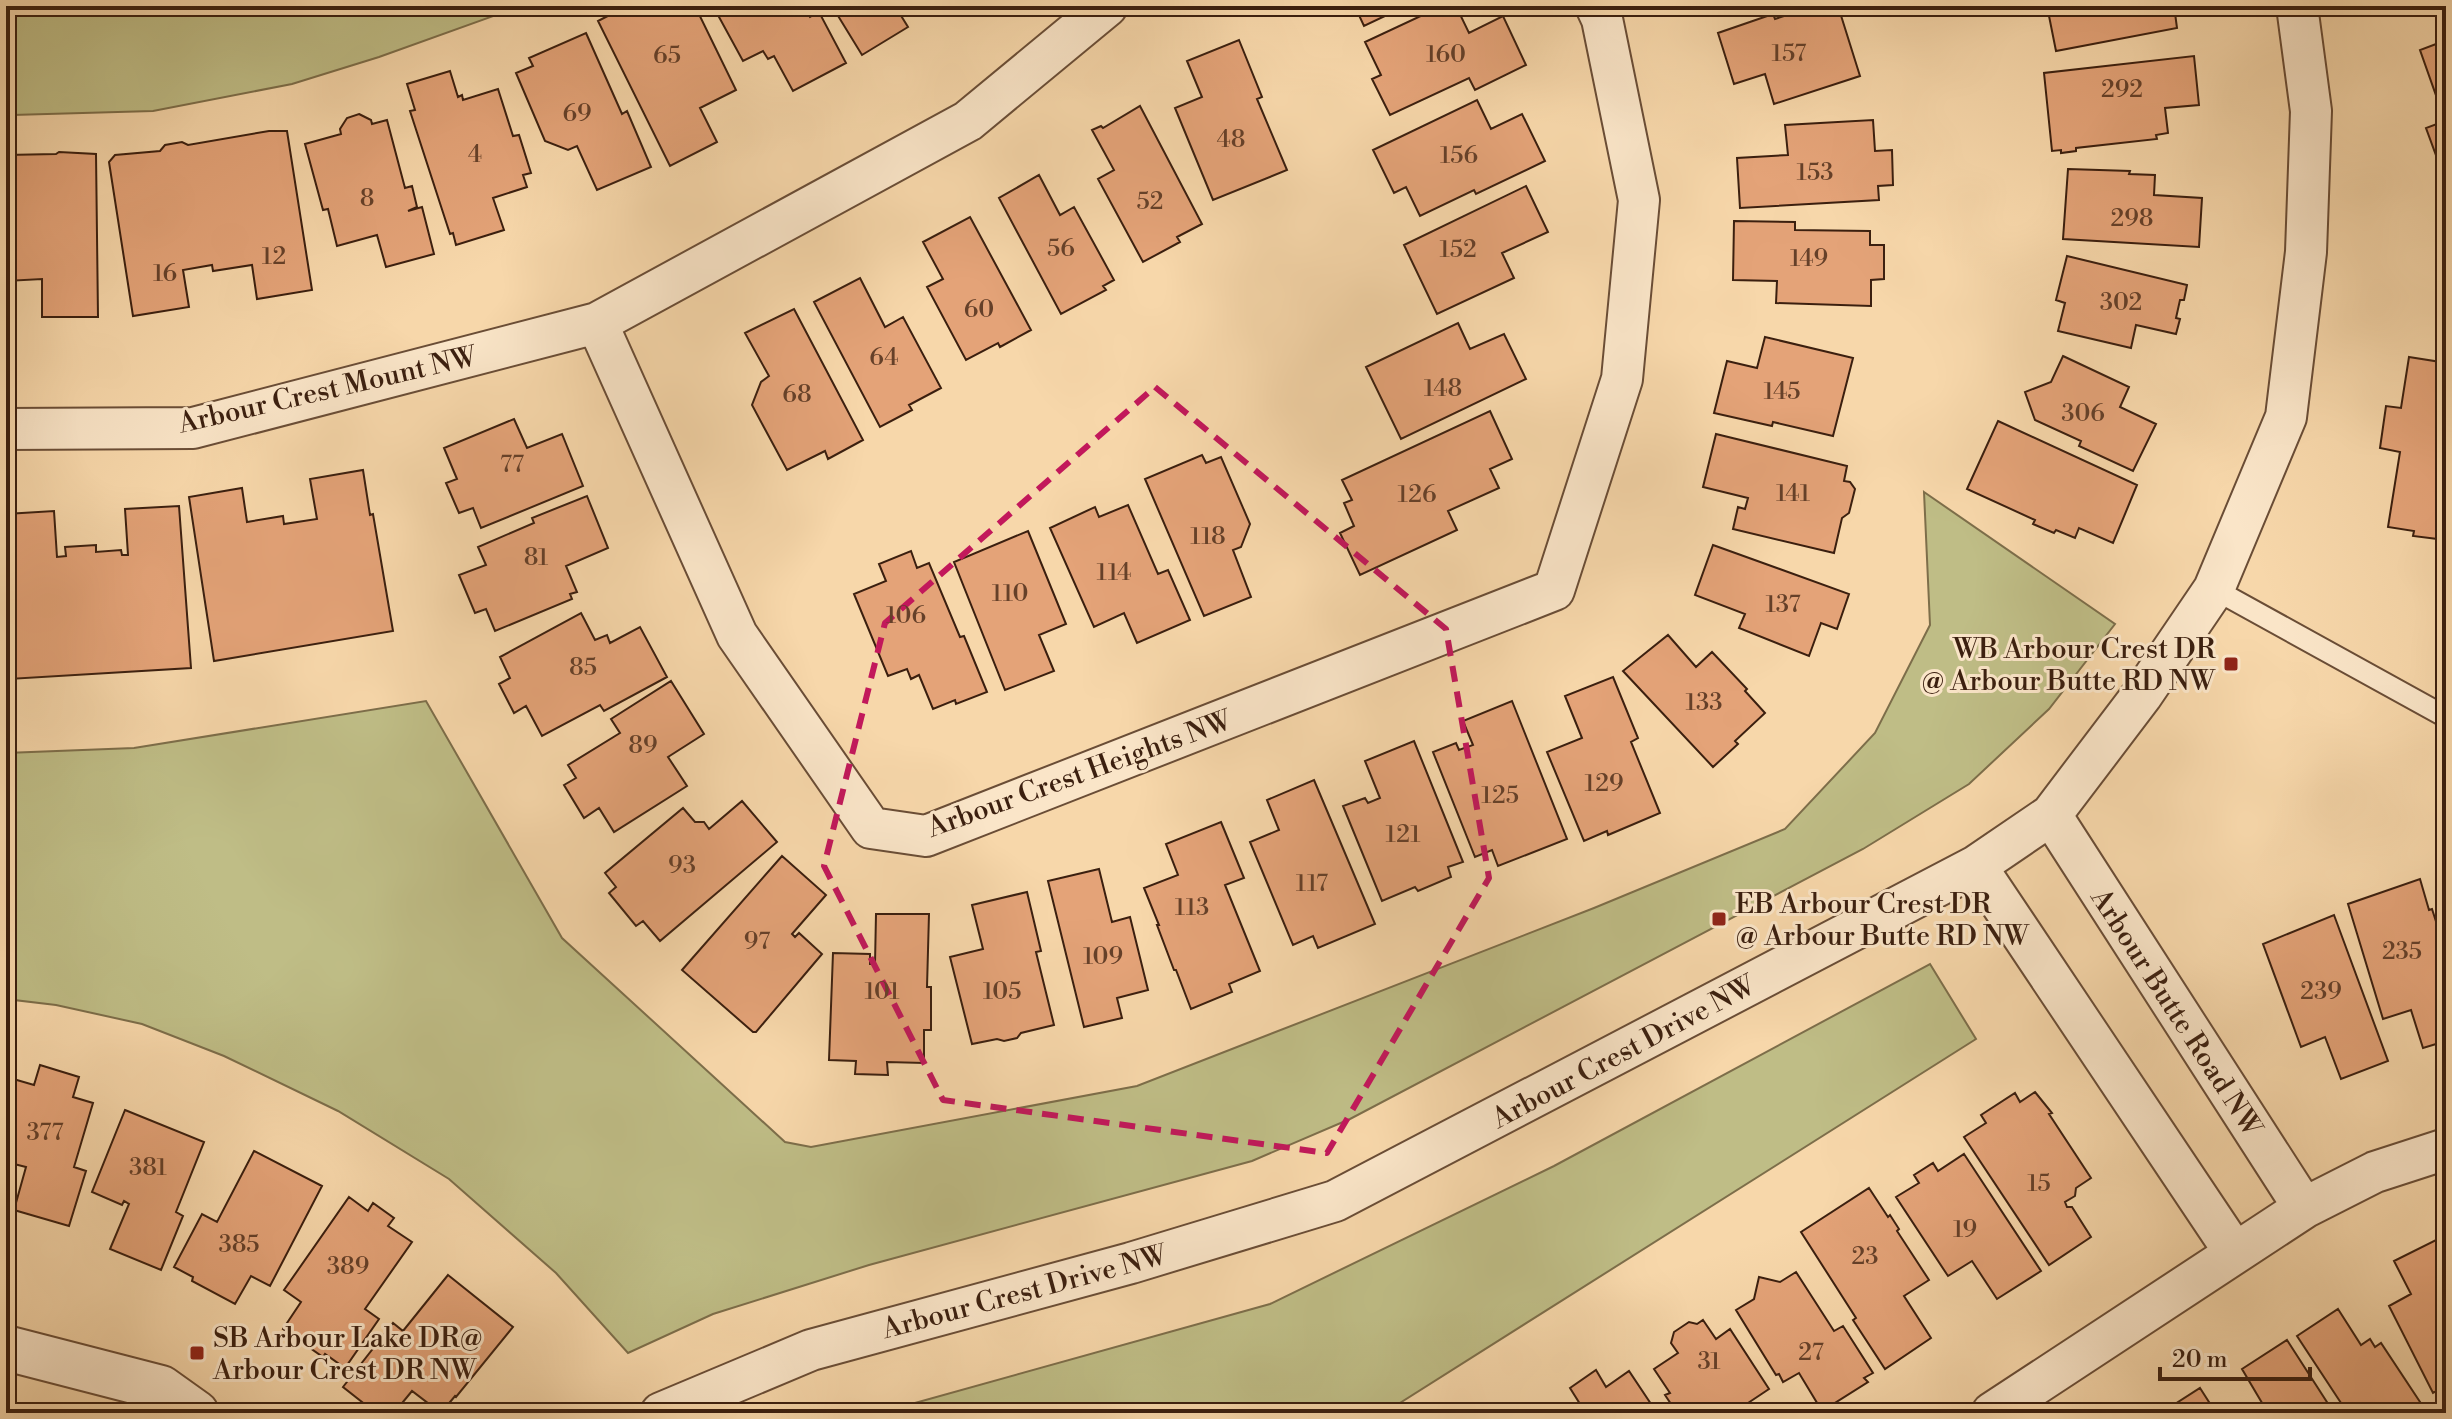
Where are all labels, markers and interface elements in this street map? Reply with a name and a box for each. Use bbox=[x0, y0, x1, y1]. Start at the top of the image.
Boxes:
house number: 157 bbox=[1772, 39, 1806, 69]
house number: 160 bbox=[1426, 40, 1466, 70]
house number: 65 bbox=[653, 41, 681, 71]
house number: 292 bbox=[2101, 75, 2143, 105]
house number: 69 bbox=[562, 99, 592, 129]
house number: 48 bbox=[1217, 125, 1246, 155]
house number: 4 bbox=[468, 140, 482, 170]
house number: 156 bbox=[1440, 141, 1478, 171]
house number: 153 bbox=[1797, 158, 1833, 188]
house number: 8 bbox=[360, 184, 374, 214]
house number: 52 bbox=[1137, 187, 1163, 217]
house number: 298 bbox=[2111, 204, 2153, 234]
house number: 56 bbox=[1047, 234, 1075, 264]
house number: 152 bbox=[1439, 235, 1477, 265]
house number: 12 bbox=[262, 242, 286, 272]
house number: 149 bbox=[1790, 244, 1828, 274]
house number: 16 bbox=[153, 259, 177, 289]
house number: 302 bbox=[2100, 288, 2142, 318]
house number: 60 bbox=[964, 295, 994, 325]
street label: Arbour Crest Mount NW bbox=[174, 339, 481, 442]
house number: 64 bbox=[869, 343, 899, 373]
house number: 148 bbox=[1424, 374, 1462, 404]
house number: 145 bbox=[1764, 377, 1800, 407]
house number: 68 bbox=[782, 380, 812, 410]
house number: 306 bbox=[2061, 399, 2105, 429]
house number: 77 bbox=[500, 450, 524, 480]
house number: 141 bbox=[1776, 479, 1811, 509]
house number: 126 bbox=[1397, 480, 1437, 510]
house number: 118 bbox=[1190, 522, 1226, 552]
house number: 81 bbox=[524, 543, 549, 573]
house number: 114 bbox=[1097, 558, 1131, 588]
house number: 110 bbox=[992, 579, 1028, 609]
house number: 137 bbox=[1765, 590, 1801, 620]
house number: 106 bbox=[886, 601, 926, 631]
place label: WB Arbour Crest DR @ Arbour Butte RD NW bbox=[1921, 632, 2217, 699]
house number: 85 bbox=[569, 653, 597, 683]
marker: WB Arbour Crest DR @ Arbour Butte RD NW bbox=[2222, 655, 2240, 673]
house number: 133 bbox=[1686, 688, 1722, 718]
street label: Arbour Crest Heights NW bbox=[922, 702, 1238, 846]
house number: 89 bbox=[628, 731, 658, 761]
house number: 129 bbox=[1584, 769, 1624, 799]
house number: 125 bbox=[1481, 781, 1519, 811]
house number: 121 bbox=[1385, 820, 1421, 850]
house number: 93 bbox=[668, 851, 696, 881]
house number: 117 bbox=[1296, 869, 1328, 899]
street label: Arbour Butte Road NW bbox=[2082, 881, 2270, 1145]
place label: EB Arbour Crest DR @ Arbour Butte RD NW bbox=[1735, 887, 2031, 954]
house number: 113 bbox=[1175, 893, 1209, 923]
marker: EB Arbour Crest DR @ Arbour Butte RD NW bbox=[1710, 910, 1728, 928]
house number: 97 bbox=[744, 927, 770, 957]
house number: 235 bbox=[2382, 937, 2422, 967]
house number: 109 bbox=[1083, 942, 1123, 972]
street label: Arbour Crest Drive NW bbox=[1485, 967, 1763, 1137]
house number: 101 bbox=[864, 977, 900, 1007]
house number: 105 bbox=[983, 977, 1021, 1007]
house number: 239 bbox=[2300, 977, 2342, 1007]
house number: 377 bbox=[27, 1118, 63, 1148]
house number: 381 bbox=[129, 1153, 168, 1183]
house number: 15 bbox=[2027, 1169, 2051, 1199]
house number: 19 bbox=[1953, 1215, 1977, 1245]
house number: 385 bbox=[218, 1230, 260, 1260]
street label: Arbour Crest Drive NW bbox=[877, 1237, 1172, 1348]
house number: 23 bbox=[1852, 1242, 1878, 1272]
house number: 389 bbox=[327, 1252, 369, 1282]
place label: SB Arbour Lake DR@ Arbour Crest DR NW bbox=[212, 1321, 483, 1388]
scale bar bbox=[2160, 1331, 2310, 1381]
house number: 27 bbox=[1798, 1338, 1824, 1368]
marker: SB Arbour Lake DR@ Arbour Crest DR NW bbox=[188, 1344, 206, 1362]
text: 20 m bbox=[2172, 1345, 2228, 1375]
house number: 31 bbox=[1697, 1347, 1721, 1377]

